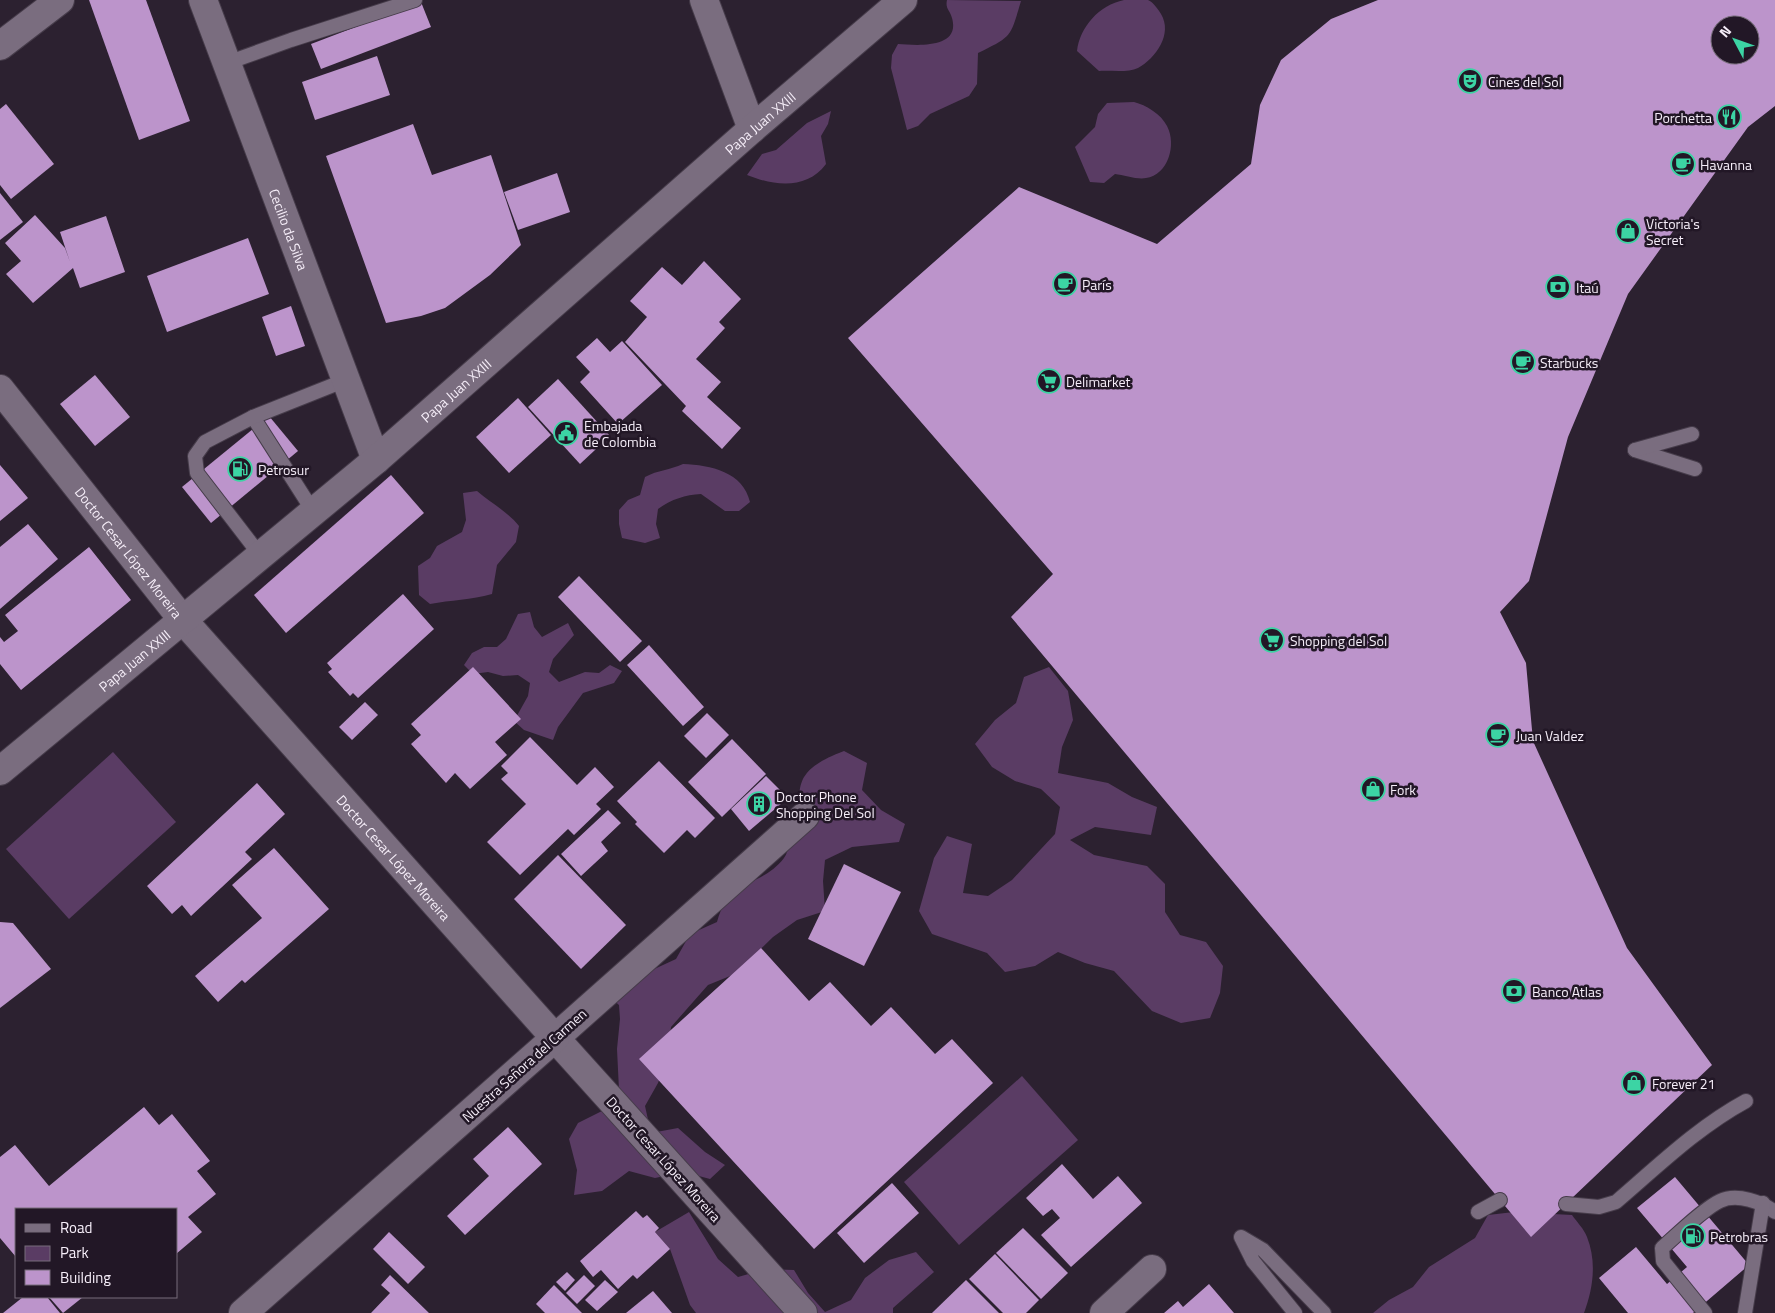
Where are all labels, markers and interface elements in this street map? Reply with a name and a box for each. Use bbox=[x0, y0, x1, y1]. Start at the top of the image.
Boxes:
north arrow bbox=[1710, 15, 1760, 65]
text: N bbox=[1714, 21, 1736, 42]
theatre icon: Cines del Sol bbox=[1457, 68, 1483, 94]
place label: Cines del Sol bbox=[1488, 71, 1562, 92]
street label: Papa Juan XXIII bbox=[720, 86, 800, 159]
restaurant icon: Porchetta bbox=[1716, 104, 1742, 130]
place label: Porchetta bbox=[1654, 107, 1712, 128]
cafe icon: Havanna bbox=[1670, 151, 1696, 177]
place label: Havanna bbox=[1700, 154, 1752, 175]
street label: Cecilio da Silva bbox=[264, 186, 314, 273]
place label: Victoria's Secret bbox=[1646, 213, 1700, 250]
shop icon: Victoria's Secret bbox=[1615, 218, 1641, 244]
cafe icon: París bbox=[1052, 271, 1078, 297]
place label: París bbox=[1082, 274, 1112, 295]
bank icon: Itaú bbox=[1545, 274, 1571, 300]
place label: Itaú bbox=[1576, 277, 1599, 298]
cafe icon: Starbucks bbox=[1510, 349, 1536, 375]
place label: Starbucks bbox=[1540, 352, 1598, 373]
street label: Papa Juan XXIII bbox=[416, 353, 496, 427]
supermarket icon: Delimarket bbox=[1036, 368, 1062, 394]
place label: Delimarket bbox=[1066, 371, 1131, 392]
place label: Embajada de Colombia bbox=[584, 415, 656, 452]
public building icon: Embajada de Colombia bbox=[553, 420, 579, 446]
fuel station icon: Petrosur bbox=[227, 456, 253, 482]
place label: Petrosur bbox=[258, 459, 309, 480]
street label: Doctor Cesar López Moreira bbox=[70, 482, 188, 622]
street label: Papa Juan XXIII bbox=[94, 624, 175, 696]
supermarket icon: Shopping del Sol bbox=[1259, 627, 1285, 653]
place label: Shopping del Sol bbox=[1290, 630, 1387, 651]
cafe icon: Juan Valdez bbox=[1485, 722, 1511, 748]
place label: Juan Valdez bbox=[1516, 725, 1584, 746]
shop icon: Fork bbox=[1360, 776, 1386, 802]
place label: Fork bbox=[1390, 779, 1416, 800]
place label: Doctor Phone Shopping Del Sol bbox=[776, 786, 875, 823]
street label: Doctor Cesar López Moreira bbox=[332, 790, 456, 925]
building icon: Doctor Phone Shopping Del Sol bbox=[746, 791, 772, 817]
bank icon: Banco Atlas bbox=[1501, 978, 1527, 1004]
place label: Banco Atlas bbox=[1532, 981, 1601, 1002]
street label: Nuestra Señora del Carmen bbox=[457, 1003, 591, 1127]
shop icon: Forever 21 bbox=[1621, 1070, 1647, 1096]
place label: Forever 21 bbox=[1652, 1073, 1715, 1094]
street label: Doctor Cesar López Moreira bbox=[602, 1092, 726, 1226]
legend bbox=[15, 1208, 178, 1298]
text: Road bbox=[60, 1216, 92, 1239]
fuel station icon: Petrobras bbox=[1680, 1223, 1706, 1249]
place label: Petrobras bbox=[1710, 1226, 1768, 1247]
text: Park bbox=[60, 1241, 89, 1264]
text: Building bbox=[60, 1266, 111, 1289]

